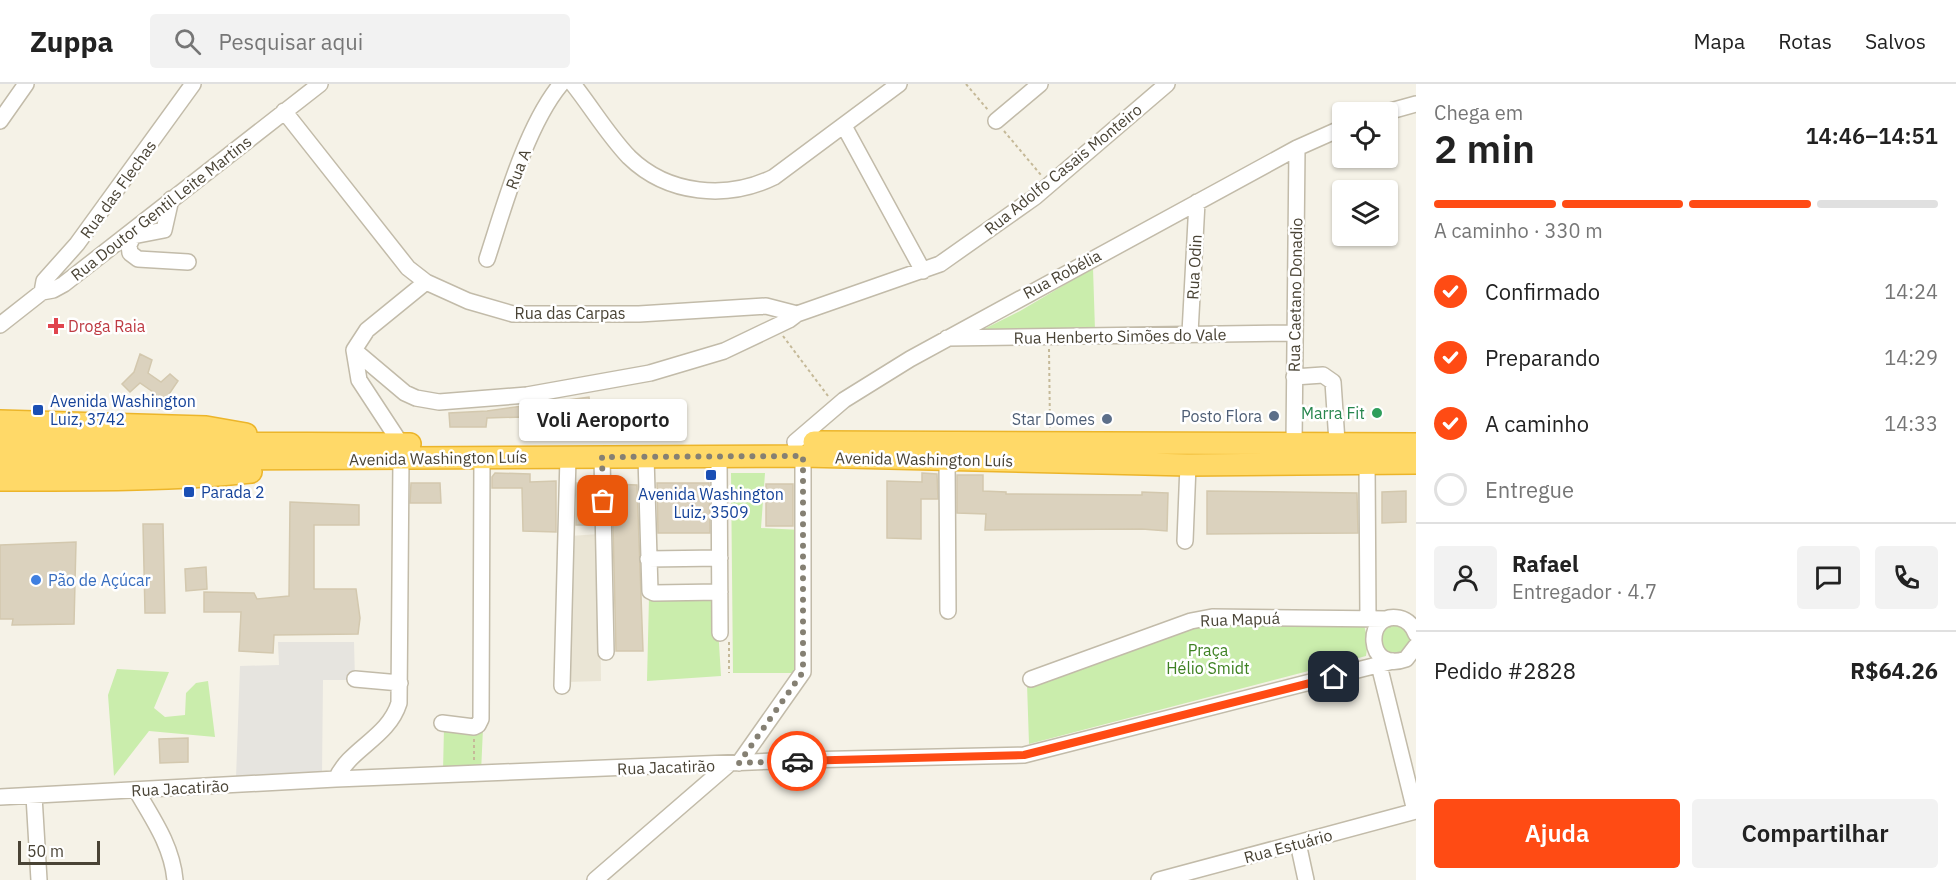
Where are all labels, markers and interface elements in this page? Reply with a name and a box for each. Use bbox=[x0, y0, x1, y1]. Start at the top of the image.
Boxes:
search box bbox=[150, 14, 570, 68]
text: Zuppa bbox=[30, 23, 114, 60]
icon: search bbox=[171, 25, 204, 58]
text: Pesquisar aqui bbox=[219, 27, 363, 56]
text: Mapa bbox=[1694, 27, 1745, 55]
text: Rotas bbox=[1778, 27, 1832, 55]
text: Salvos bbox=[1865, 27, 1926, 55]
street label: Rua Adolfo Casais Monteiro bbox=[980, 99, 1146, 239]
text: Chega em bbox=[1434, 99, 1523, 126]
map controls bbox=[1332, 102, 1398, 246]
button: locate bbox=[1332, 102, 1398, 168]
text: 14:46–14:51 bbox=[1805, 121, 1938, 150]
text: 2 min bbox=[1434, 123, 1535, 174]
street label: Rua Doutor Gentil Leite Martins bbox=[67, 131, 255, 285]
street label: Rua das Flechas bbox=[76, 136, 160, 242]
street label: Rua A bbox=[501, 146, 535, 192]
button: layers bbox=[1332, 180, 1398, 246]
text: A caminho · 330 m bbox=[1434, 217, 1603, 244]
street label: Rua Caetano Donadio bbox=[1284, 218, 1306, 372]
street label: Rua Odin bbox=[1182, 234, 1206, 300]
street label: Rua Robélia bbox=[1020, 245, 1105, 303]
icon: check bbox=[1434, 275, 1467, 308]
text: Confirmado bbox=[1485, 277, 1600, 306]
text: 14:24 bbox=[1884, 278, 1938, 305]
street label: Rua das Carpas bbox=[514, 303, 626, 323]
place label: Droga Raia bbox=[68, 316, 146, 336]
marker: Droga Raia bbox=[49, 319, 63, 333]
street label: Rua Henberto Simões do Vale bbox=[1014, 324, 1227, 348]
icon: check bbox=[1434, 341, 1467, 374]
text: Preparando bbox=[1485, 343, 1600, 372]
text: 14:29 bbox=[1884, 344, 1938, 371]
place label: Avenida Washington Luiz, 3742 bbox=[50, 391, 196, 429]
callout: Voli Aeroporto bbox=[519, 399, 687, 441]
marker: Avenida Washington Luiz, 3742 bbox=[31, 403, 45, 417]
place label: Marra Fit bbox=[1301, 403, 1365, 423]
text: Voli Aeroporto bbox=[537, 406, 669, 433]
place label: Posto Flora bbox=[1181, 406, 1262, 426]
marker: Marra Fit bbox=[1370, 406, 1384, 420]
icon: check bbox=[1434, 407, 1467, 440]
place label: Star Domes bbox=[1012, 409, 1095, 429]
marker: Posto Flora bbox=[1267, 409, 1281, 423]
text: A caminho bbox=[1485, 409, 1589, 438]
text: 14:33 bbox=[1884, 410, 1938, 437]
marker: Star Domes bbox=[1100, 412, 1114, 426]
street label: Avenida Washington Luís bbox=[349, 446, 527, 470]
street label: Avenida Washington Luís bbox=[835, 447, 1013, 471]
marker: Avenida Washington Luiz, 3509 bbox=[704, 468, 718, 482]
pin bbox=[577, 475, 628, 526]
text: Entregue bbox=[1485, 475, 1574, 504]
place label: Parada 2 bbox=[201, 482, 265, 502]
icon: bag bbox=[586, 484, 619, 517]
place label: Avenida Washington Luiz, 3509 bbox=[638, 484, 784, 522]
marker: Parada 2 bbox=[182, 485, 196, 499]
button: person bbox=[1434, 546, 1497, 609]
button: chat bbox=[1797, 546, 1860, 609]
button: phone bbox=[1875, 546, 1938, 609]
text: Rafael bbox=[1512, 549, 1579, 578]
place label: Pão de Açúcar bbox=[48, 570, 151, 590]
marker: Pão de Açúcar bbox=[29, 573, 43, 587]
text: Entregador · 4.7 bbox=[1512, 578, 1657, 605]
street label: Rua Mapuá bbox=[1200, 608, 1281, 630]
park label: Praça Hélio Smidt bbox=[1166, 640, 1250, 678]
pin bbox=[1308, 651, 1359, 702]
text: Pedido #2828 bbox=[1434, 656, 1576, 685]
text: R$64.26 bbox=[1850, 656, 1938, 685]
icon: home bbox=[1317, 660, 1350, 693]
courier bbox=[767, 731, 827, 791]
icon: car bbox=[781, 745, 814, 778]
street label: Rua Jacatirão bbox=[617, 755, 715, 779]
street label: Rua Jacatirão bbox=[131, 775, 229, 801]
button: Ajuda bbox=[1434, 799, 1680, 868]
button: Compartilhar bbox=[1692, 799, 1938, 868]
street label: Rua Estuário bbox=[1242, 825, 1334, 867]
scale bar bbox=[18, 838, 100, 866]
text: 50 m bbox=[27, 841, 64, 861]

